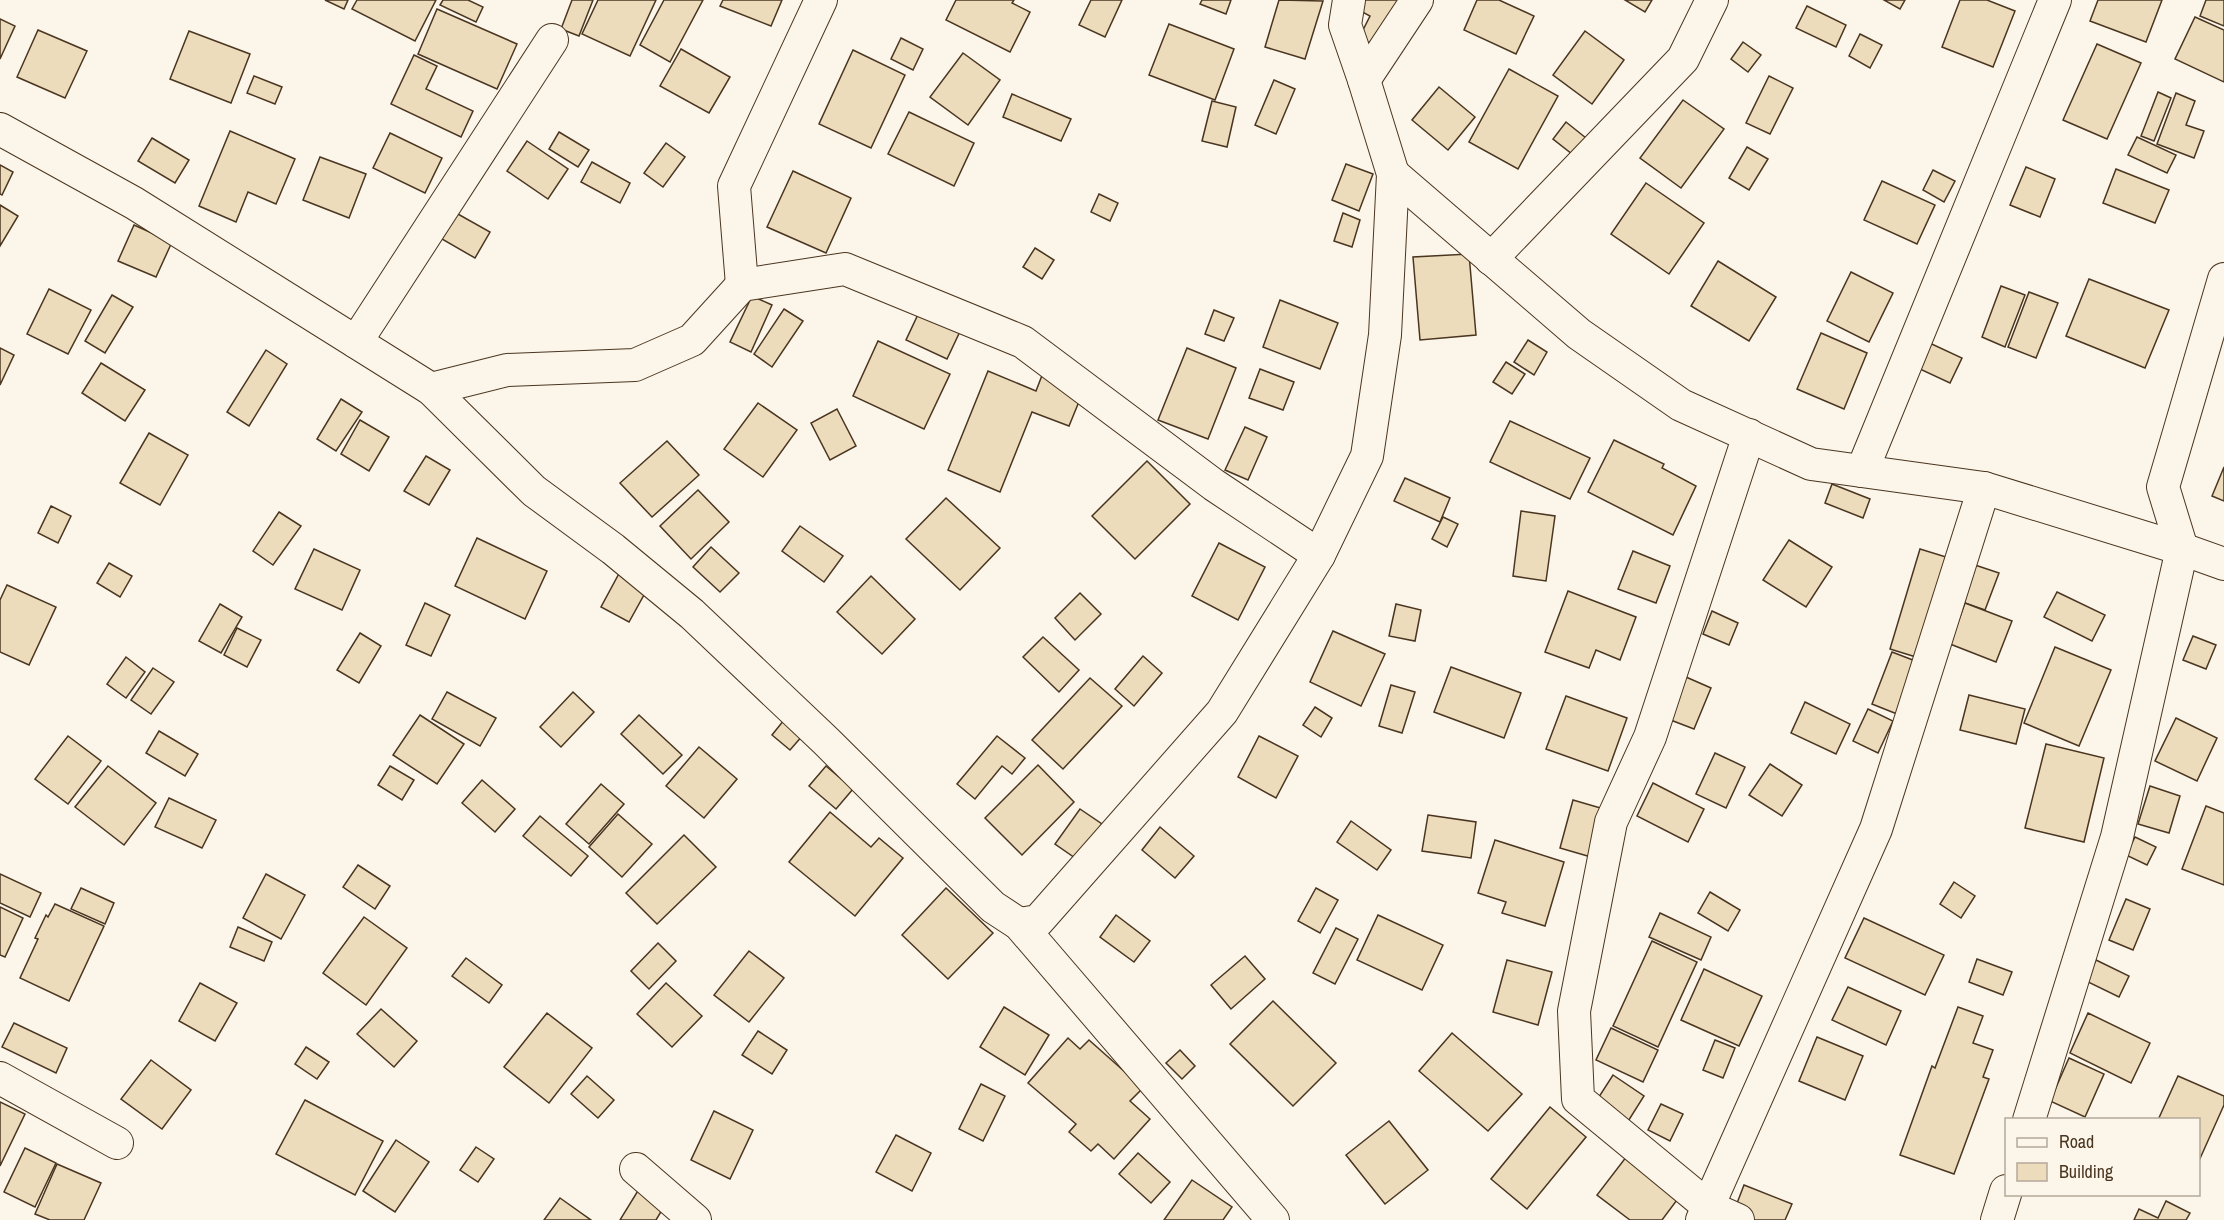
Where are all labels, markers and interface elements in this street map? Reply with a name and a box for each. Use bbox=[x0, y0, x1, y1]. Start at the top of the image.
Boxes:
legend bbox=[2005, 1118, 2200, 1196]
text: Road bbox=[2059, 1129, 2094, 1154]
text: Building bbox=[2059, 1159, 2114, 1184]

